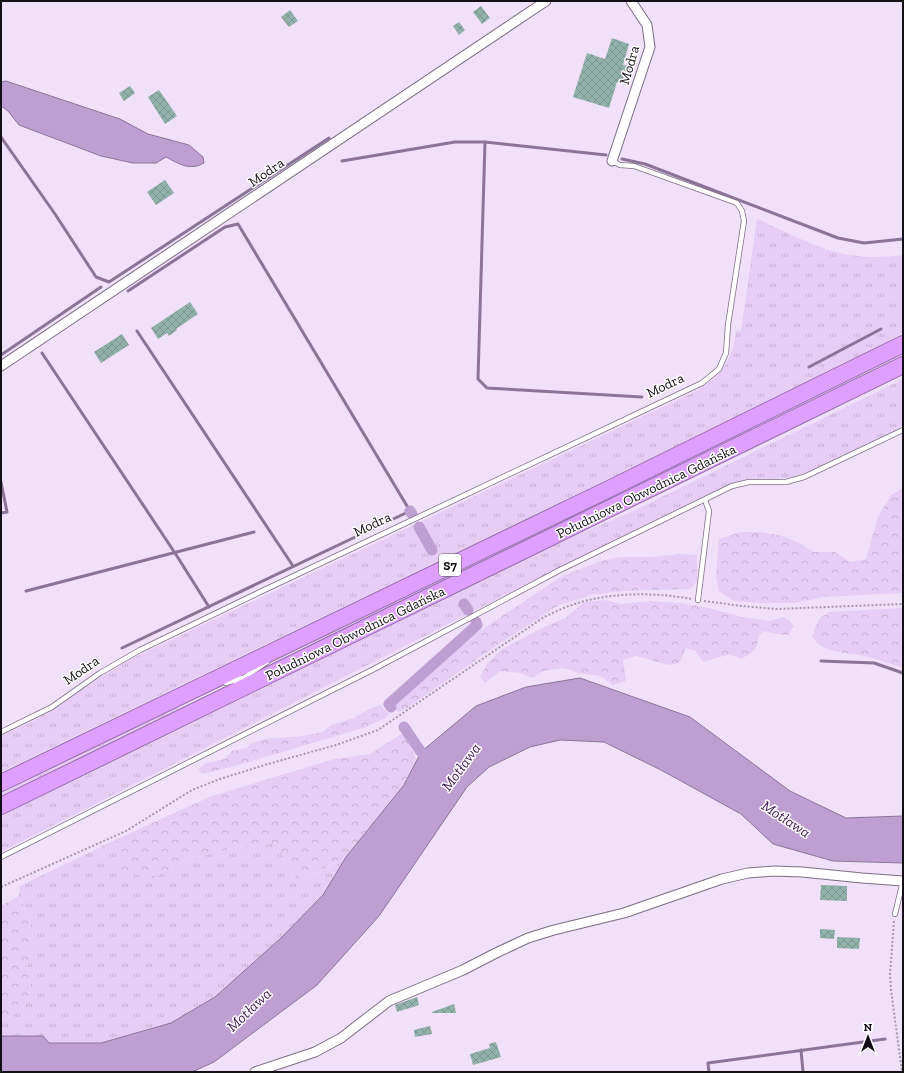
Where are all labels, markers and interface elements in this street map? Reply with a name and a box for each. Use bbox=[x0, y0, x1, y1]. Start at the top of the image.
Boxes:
street label: Modra bbox=[616, 44, 643, 86]
street label: Modra bbox=[245, 154, 288, 191]
street label: Modra bbox=[644, 369, 687, 402]
street label: Południowa Obwodnica Gdańska bbox=[554, 440, 739, 542]
street label: Modra bbox=[351, 508, 394, 541]
road number: S7 bbox=[439, 554, 461, 576]
street label: Południowa Obwodnica Gdańska bbox=[263, 582, 448, 684]
street label: Modra bbox=[60, 652, 103, 689]
water label: Motława bbox=[438, 740, 484, 794]
water label: Motława bbox=[758, 797, 814, 841]
water label: Motława bbox=[223, 985, 275, 1035]
north arrow bbox=[848, 1017, 888, 1057]
text: N bbox=[864, 1021, 873, 1034]

